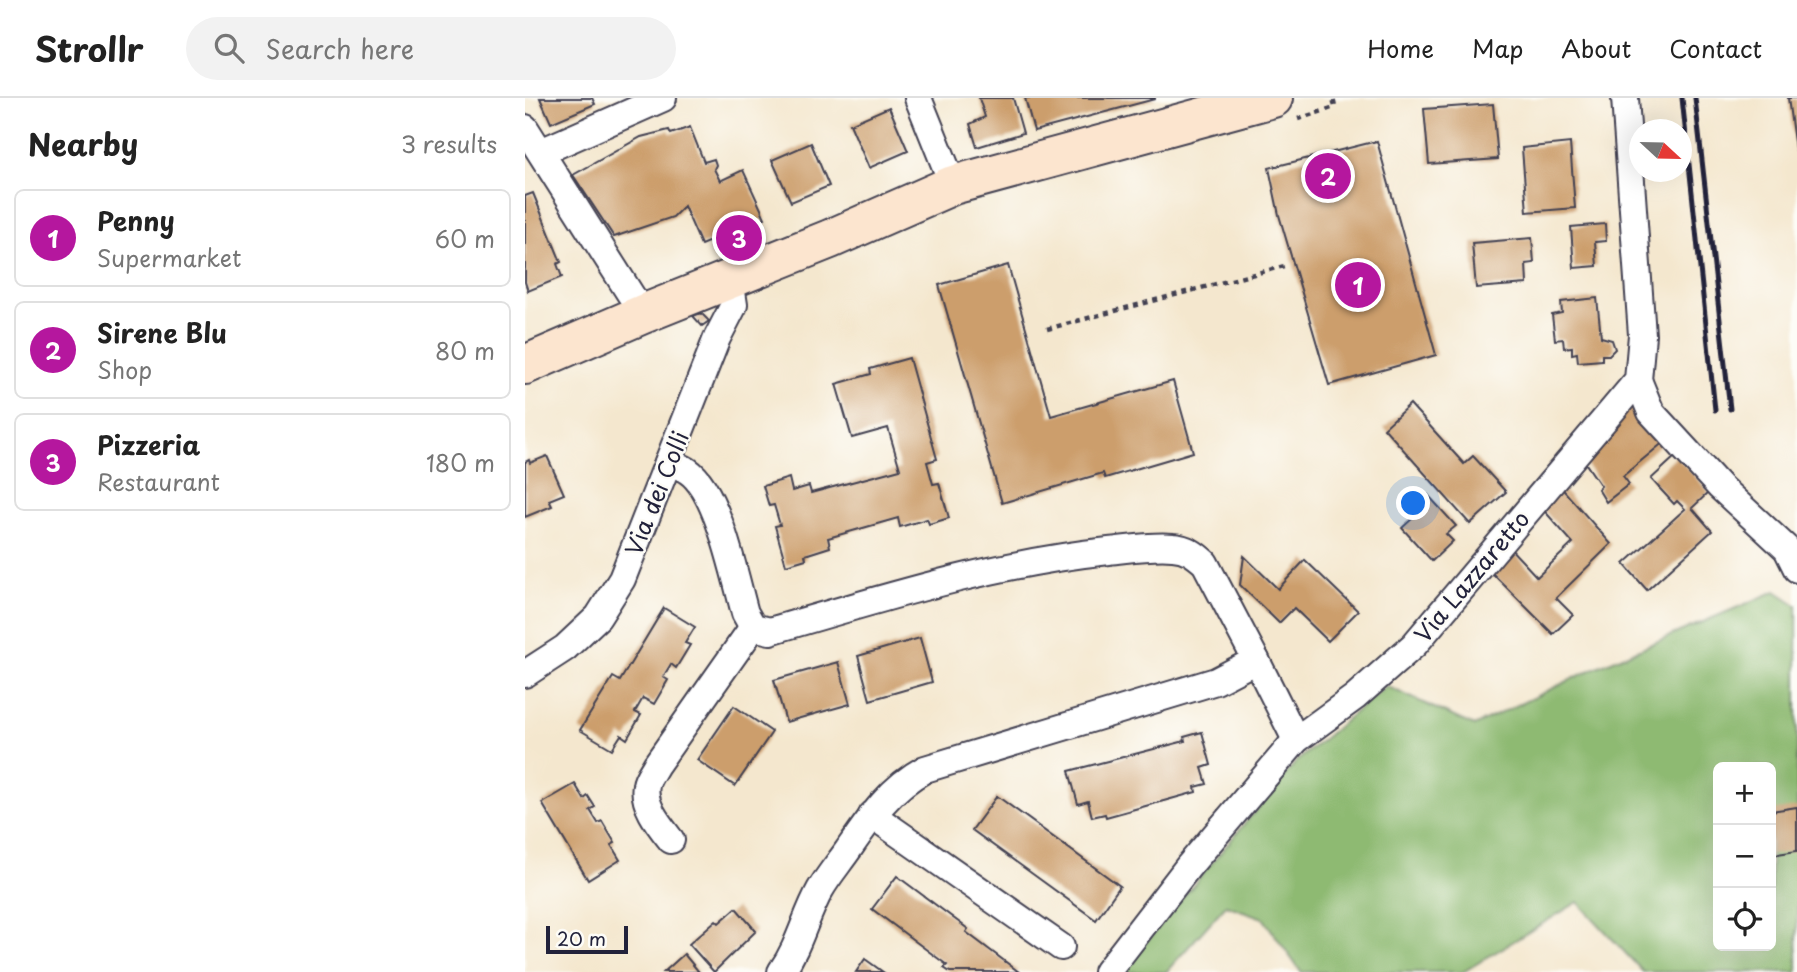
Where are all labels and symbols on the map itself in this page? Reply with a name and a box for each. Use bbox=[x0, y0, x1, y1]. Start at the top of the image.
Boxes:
north arrow bbox=[1629, 119, 1692, 182]
pin: 2 bbox=[1305, 150, 1351, 202]
pin: 3 bbox=[716, 212, 762, 264]
pin: 1 bbox=[1335, 259, 1381, 311]
street label: Via dei Colli bbox=[615, 425, 697, 561]
your location bbox=[1396, 486, 1430, 520]
street label: Via Lazzaretto bbox=[1405, 502, 1537, 650]
scale bar bbox=[546, 923, 628, 955]

